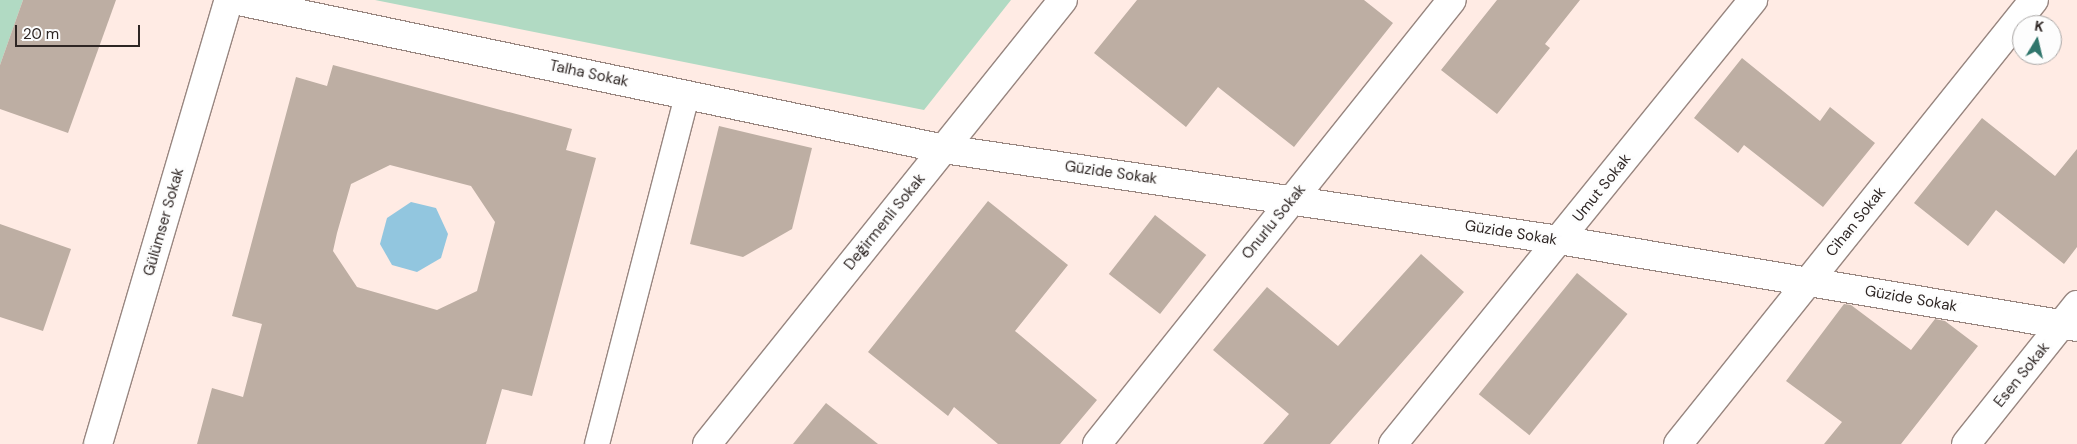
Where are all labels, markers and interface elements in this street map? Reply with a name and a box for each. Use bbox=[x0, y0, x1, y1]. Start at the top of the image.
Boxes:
scale bar bbox=[18, 15, 142, 47]
north arrow bbox=[2012, 15, 2062, 65]
text: K bbox=[2033, 17, 2045, 36]
text: 20 m bbox=[23, 24, 59, 44]
street label: Talha Sokak bbox=[548, 57, 630, 91]
street label: Umut Sokak bbox=[1569, 150, 1635, 226]
street label: Güzide Sokak bbox=[1064, 158, 1158, 188]
street label: Gülümser Sokak bbox=[140, 166, 188, 278]
street label: Değirmenli Sokak bbox=[841, 170, 929, 274]
street label: Onurlu Sokak bbox=[1238, 181, 1310, 263]
street label: Cihan Sokak bbox=[1822, 183, 1890, 261]
street label: Güzide Sokak bbox=[1464, 217, 1558, 249]
street label: Güzide Sokak bbox=[1864, 282, 1958, 316]
street label: Esen Sokak bbox=[1990, 339, 2054, 411]

